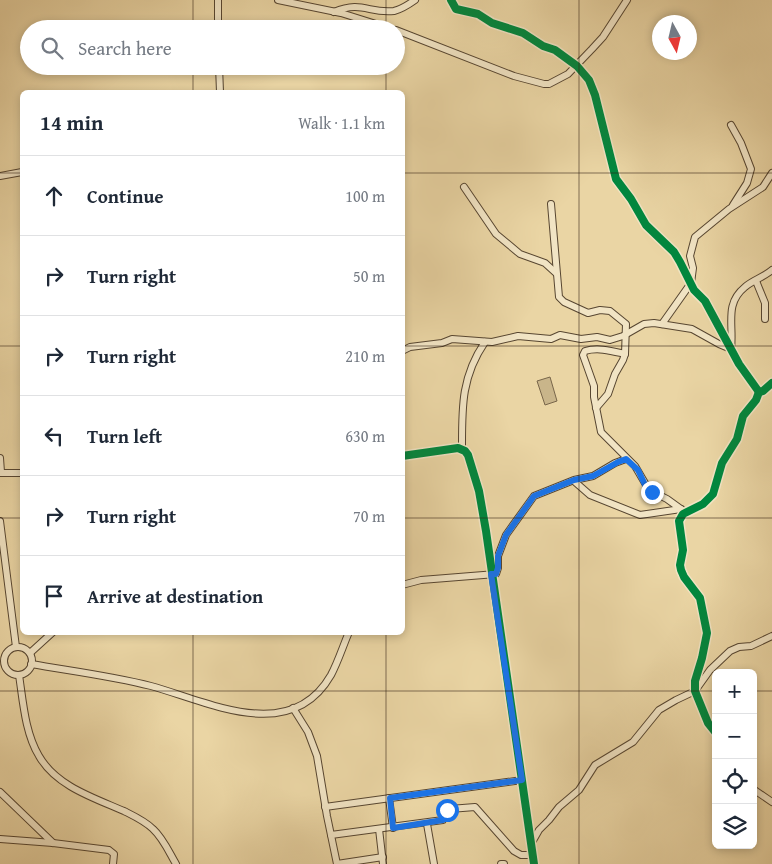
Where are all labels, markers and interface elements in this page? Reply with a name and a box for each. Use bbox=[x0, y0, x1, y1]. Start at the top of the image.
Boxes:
north arrow bbox=[652, 15, 697, 60]
search box bbox=[20, 20, 405, 75]
icon: search bbox=[38, 34, 66, 62]
text: Search here bbox=[78, 34, 172, 62]
text: 14 min bbox=[40, 107, 103, 138]
text: Walk · 1.1 km bbox=[298, 111, 385, 135]
icon: ahead bbox=[40, 182, 68, 210]
text: Continue bbox=[87, 182, 164, 210]
text: 100 m bbox=[345, 184, 385, 208]
icon: right bbox=[40, 262, 68, 290]
text: Turn right bbox=[87, 262, 176, 290]
text: 50 m bbox=[353, 264, 385, 288]
icon: right bbox=[40, 342, 68, 370]
text: Turn right bbox=[87, 342, 176, 370]
text: 210 m bbox=[345, 344, 385, 368]
icon: left bbox=[40, 422, 68, 450]
text: Turn left bbox=[87, 422, 162, 450]
text: 630 m bbox=[345, 424, 385, 448]
route end bbox=[641, 481, 664, 504]
icon: right bbox=[40, 502, 68, 530]
text: Turn right bbox=[87, 502, 176, 530]
text: 70 m bbox=[353, 504, 385, 528]
icon: arrive bbox=[40, 582, 68, 610]
text: Arrive at destination bbox=[87, 582, 263, 610]
map controls bbox=[712, 669, 757, 849]
button: + bbox=[712, 669, 757, 714]
button: − bbox=[712, 714, 757, 759]
button: locate bbox=[712, 759, 757, 804]
route start bbox=[436, 799, 459, 822]
button: layers bbox=[712, 804, 757, 849]

